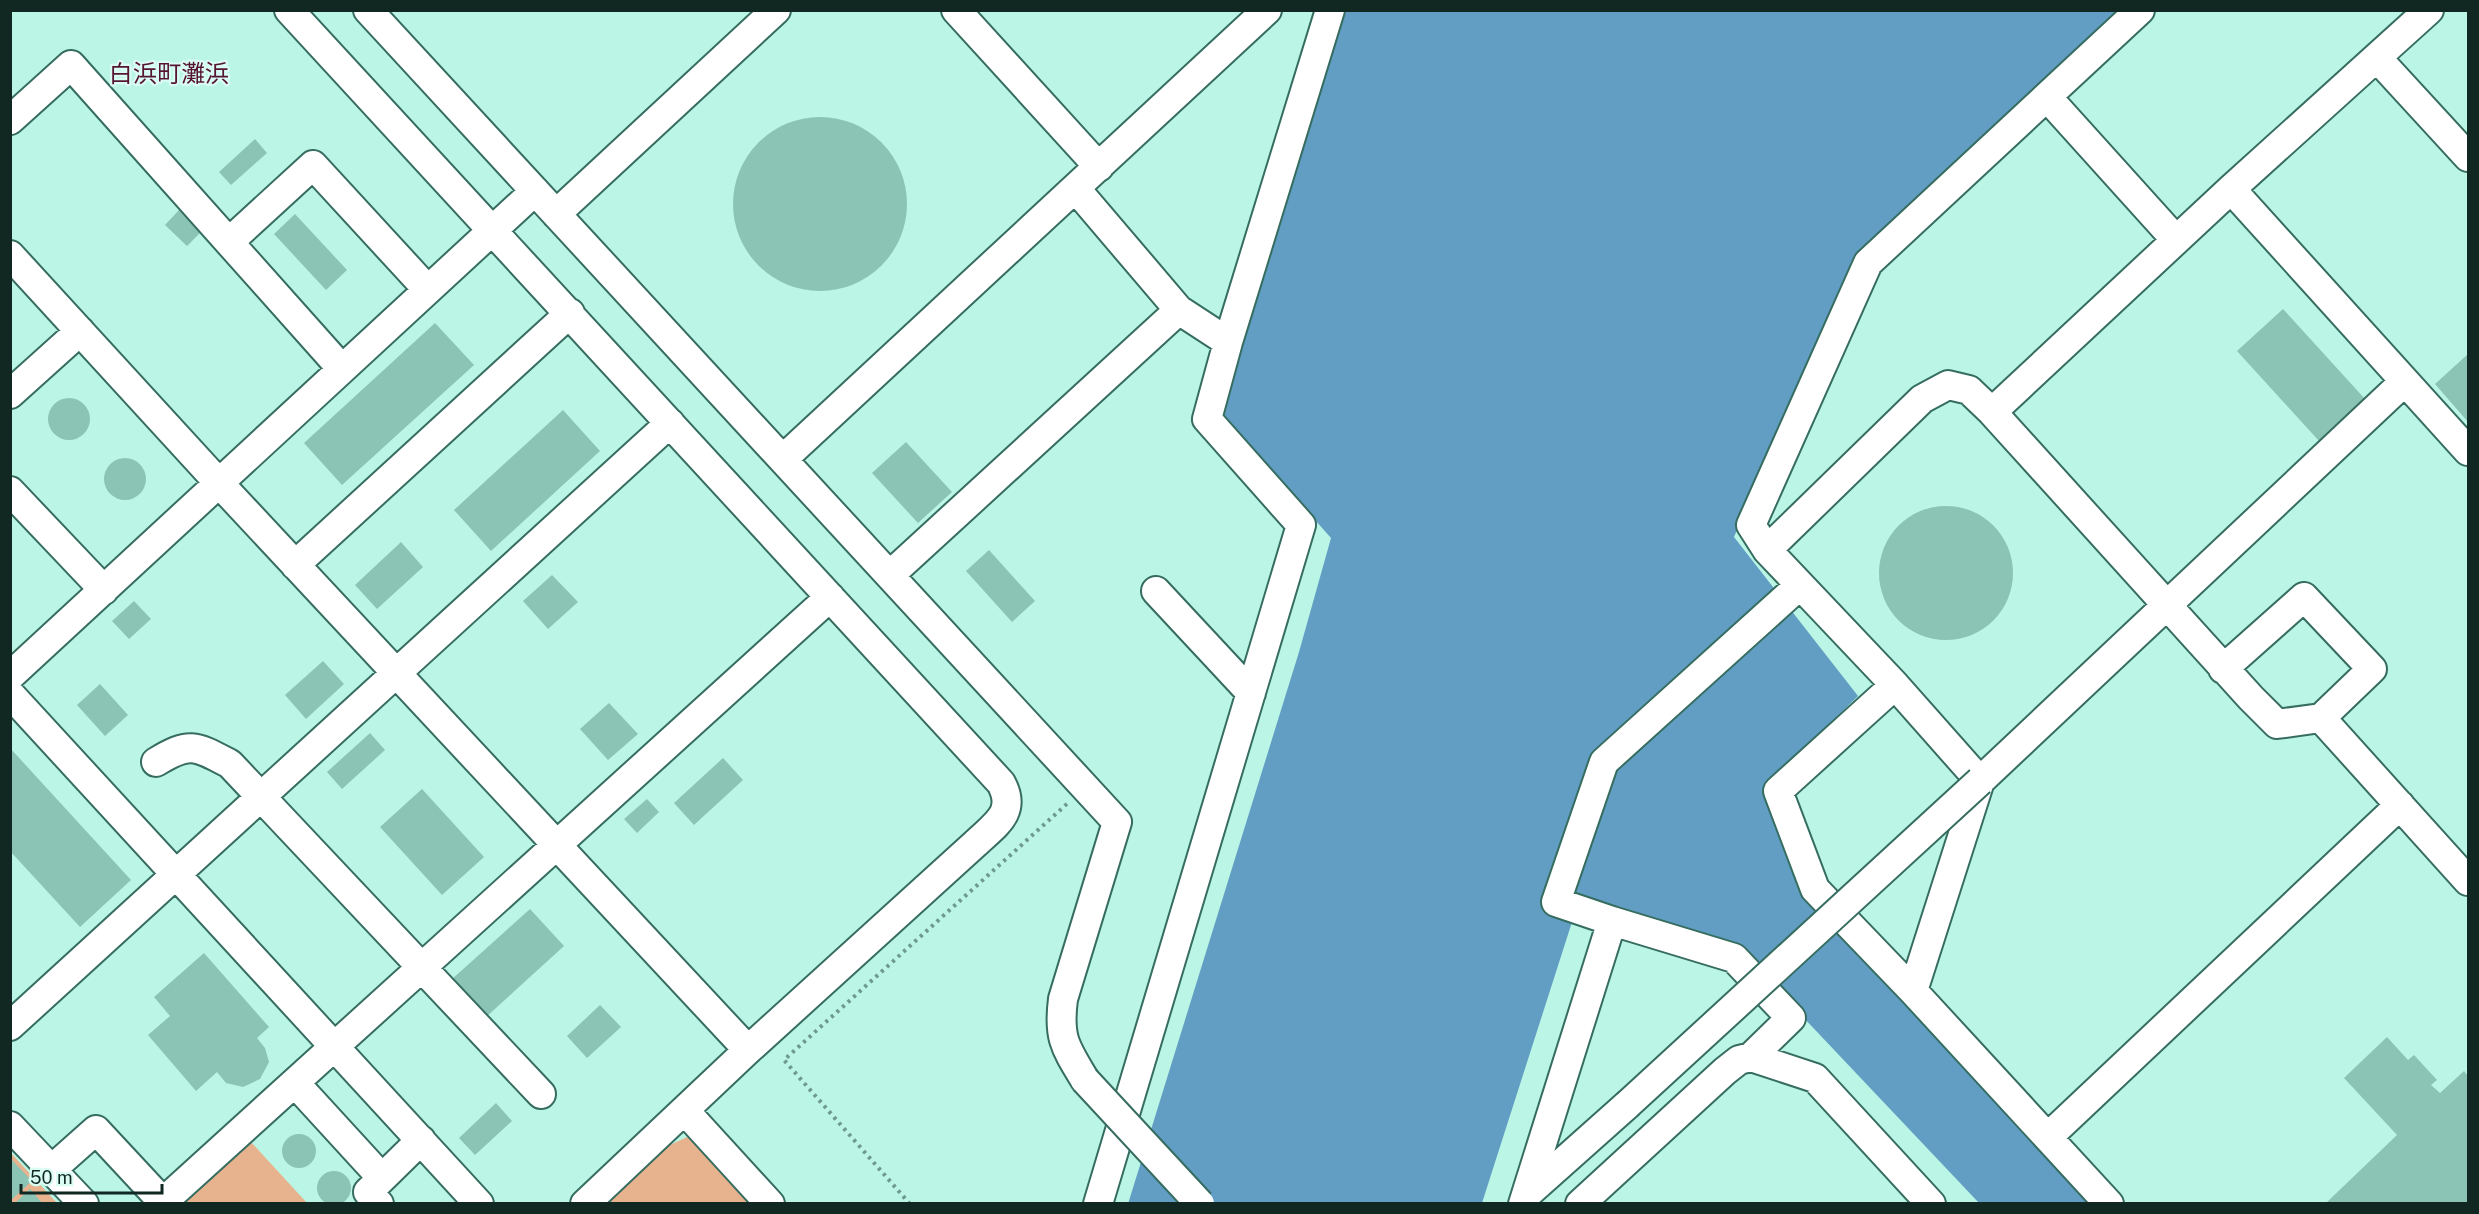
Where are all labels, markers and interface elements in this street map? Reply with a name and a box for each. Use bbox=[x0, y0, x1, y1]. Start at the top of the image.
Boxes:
district label: 白浜町灘浜 bbox=[109, 59, 229, 87]
scale bar bbox=[21, 1157, 162, 1195]
text: 50 m bbox=[30, 1167, 73, 1188]

